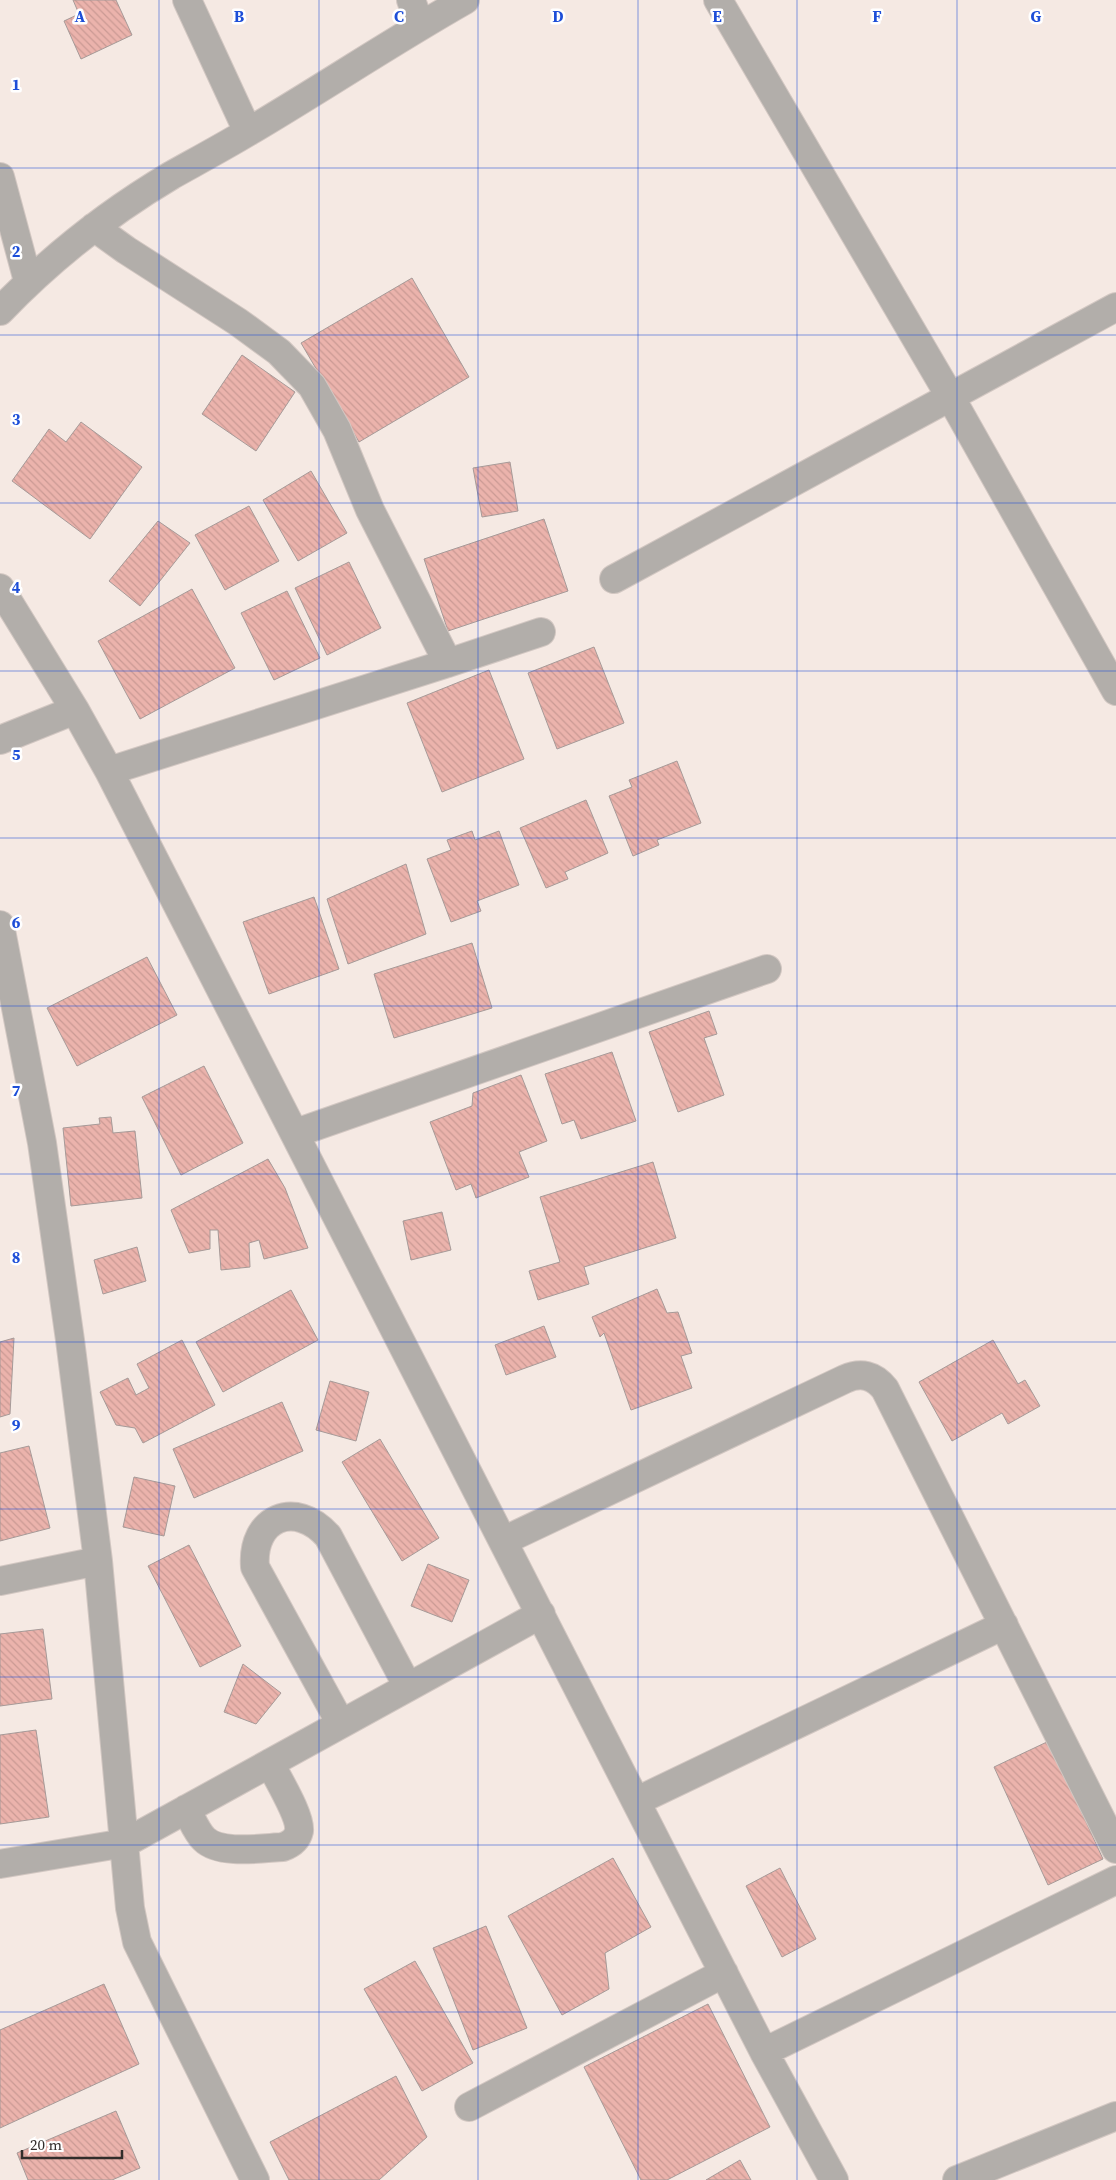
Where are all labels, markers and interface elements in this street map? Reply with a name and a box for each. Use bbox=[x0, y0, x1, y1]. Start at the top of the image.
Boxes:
text: A bbox=[75, 5, 86, 27]
text: B bbox=[234, 5, 245, 27]
text: C bbox=[394, 5, 404, 27]
text: D bbox=[552, 5, 564, 27]
text: E bbox=[712, 5, 722, 27]
text: F bbox=[872, 5, 882, 27]
text: G bbox=[1031, 5, 1042, 27]
text: 1 bbox=[12, 73, 20, 95]
text: 2 bbox=[12, 240, 21, 262]
text: 3 bbox=[12, 408, 21, 430]
text: 4 bbox=[12, 576, 21, 598]
text: 5 bbox=[12, 743, 21, 765]
text: 6 bbox=[12, 911, 21, 933]
text: 7 bbox=[12, 1079, 21, 1101]
text: 8 bbox=[12, 1246, 20, 1268]
text: 9 bbox=[12, 1414, 21, 1436]
scale bar bbox=[22, 2128, 122, 2160]
text: 20 m bbox=[30, 2134, 62, 2155]

